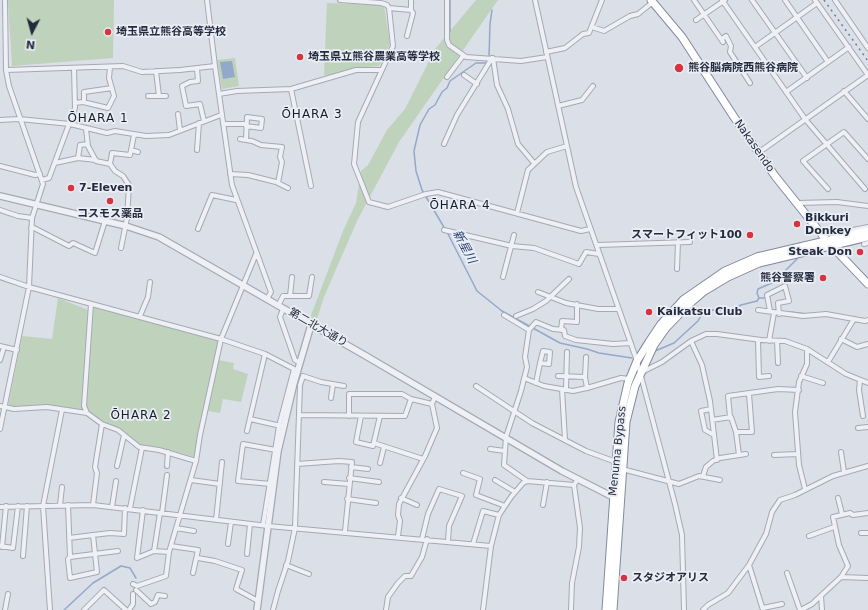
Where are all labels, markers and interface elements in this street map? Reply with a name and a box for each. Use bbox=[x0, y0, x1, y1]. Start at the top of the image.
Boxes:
north arrow bbox=[12, 12, 52, 52]
place label: 埼玉県立熊谷高等学校 bbox=[116, 25, 226, 39]
marker: 埼玉県立熊谷高等学校 bbox=[103, 27, 113, 37]
text: N bbox=[25, 37, 36, 51]
place label: 埼玉県立熊谷農業高等学校 bbox=[308, 50, 440, 64]
marker: 埼玉県立熊谷農業高等学校 bbox=[295, 52, 305, 62]
place label: 熊谷脳病院西熊谷病院 bbox=[688, 61, 798, 75]
marker: 熊谷脳病院西熊谷病院 bbox=[673, 62, 685, 74]
district label: ŌHARA 3 bbox=[281, 108, 343, 122]
district label: ŌHARA 1 bbox=[67, 112, 129, 126]
street label: Nakasendo bbox=[731, 117, 777, 175]
place label: 7-Eleven bbox=[79, 181, 132, 195]
marker: 7-Eleven bbox=[66, 183, 76, 193]
marker: コスモス薬品 bbox=[105, 196, 115, 206]
district label: ŌHARA 4 bbox=[429, 199, 491, 213]
place label: コスモス薬品 bbox=[77, 207, 143, 221]
place label: Bikkuri Donkey bbox=[805, 211, 851, 237]
marker: Bikkuri Donkey bbox=[792, 219, 802, 229]
water label: 新星川 bbox=[449, 228, 479, 266]
place label: スマートフィット100 bbox=[631, 228, 742, 242]
marker: スマートフィット100 bbox=[745, 230, 755, 240]
place label: Steak Don bbox=[788, 245, 852, 259]
marker: Steak Don bbox=[855, 247, 865, 257]
place label: 熊谷警察署 bbox=[760, 271, 815, 285]
marker: 熊谷警察署 bbox=[818, 273, 828, 283]
place label: Kaikatsu Club bbox=[657, 305, 742, 319]
street label: 第二北大通り bbox=[286, 306, 350, 350]
marker: Kaikatsu Club bbox=[644, 307, 654, 317]
street label: Menuma Bypass bbox=[607, 405, 629, 497]
district label: ŌHARA 2 bbox=[110, 409, 172, 423]
place label: スタジオアリス bbox=[632, 571, 709, 585]
marker: スタジオアリス bbox=[619, 573, 629, 583]

